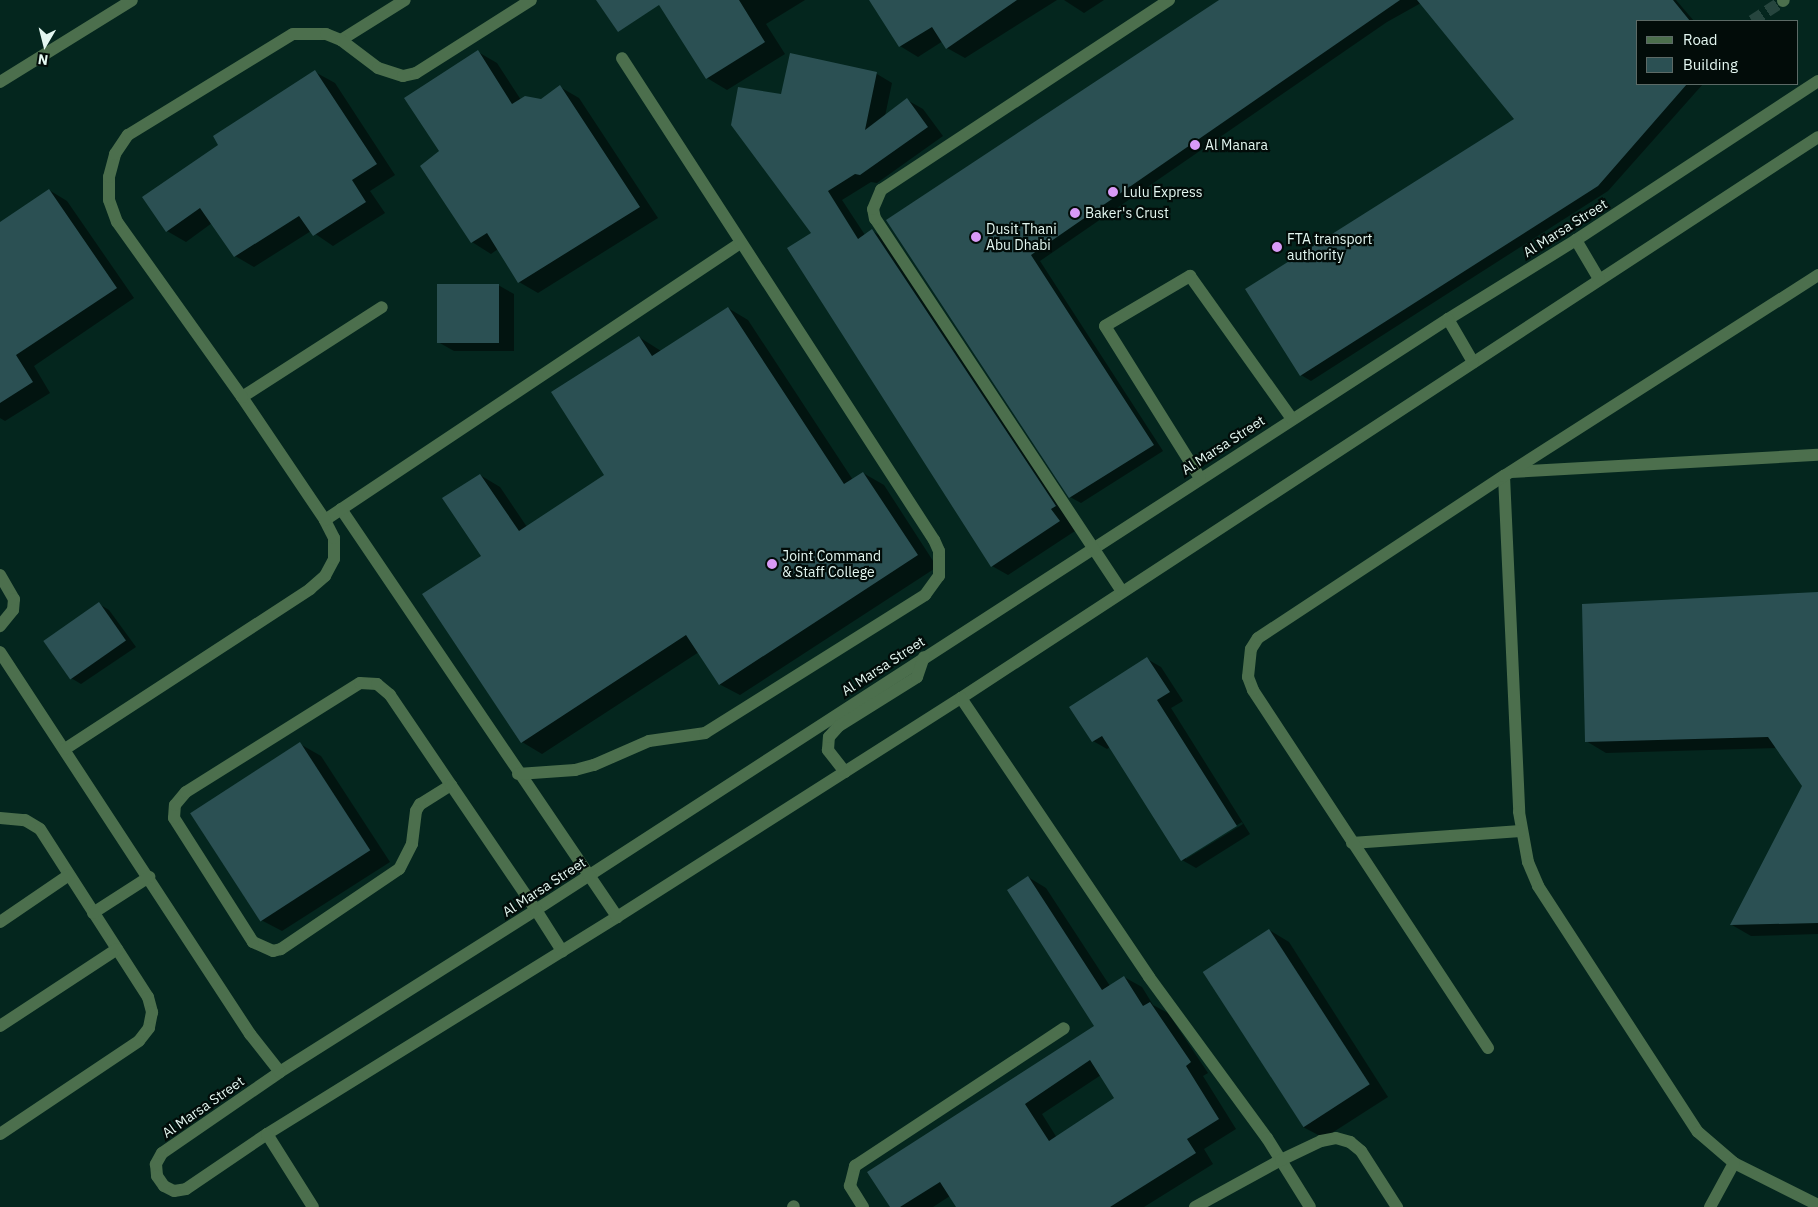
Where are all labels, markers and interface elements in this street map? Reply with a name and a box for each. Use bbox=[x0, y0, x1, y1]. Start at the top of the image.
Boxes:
north arrow bbox=[20, 20, 70, 70]
legend bbox=[1636, 20, 1798, 85]
text: Road bbox=[1683, 30, 1718, 49]
text: N bbox=[37, 50, 49, 69]
text: Building bbox=[1683, 55, 1738, 74]
place label: Al Manara bbox=[1205, 137, 1268, 153]
marker: Al Manara bbox=[1189, 139, 1201, 151]
place label: Lulu Express bbox=[1123, 184, 1203, 200]
marker: Lulu Express bbox=[1107, 186, 1119, 198]
street label: Al Marsa Street bbox=[1520, 195, 1610, 261]
place label: Baker's Crust bbox=[1085, 205, 1169, 221]
marker: Baker's Crust bbox=[1069, 207, 1081, 219]
place label: Dusit Thani Abu Dhabi bbox=[986, 221, 1057, 253]
marker: Dusit Thani Abu Dhabi bbox=[970, 231, 982, 243]
place label: FTA transport authority bbox=[1287, 231, 1373, 264]
marker: FTA transport authority bbox=[1271, 241, 1283, 253]
street label: Al Marsa Street bbox=[1178, 412, 1268, 478]
place label: Joint Command & Staff College bbox=[782, 548, 881, 580]
marker: Joint Command & Staff College bbox=[766, 558, 778, 570]
street label: Al Marsa Street bbox=[838, 633, 928, 699]
street label: Al Marsa Street bbox=[499, 854, 589, 920]
street label: Al Marsa Street bbox=[159, 1073, 247, 1141]

